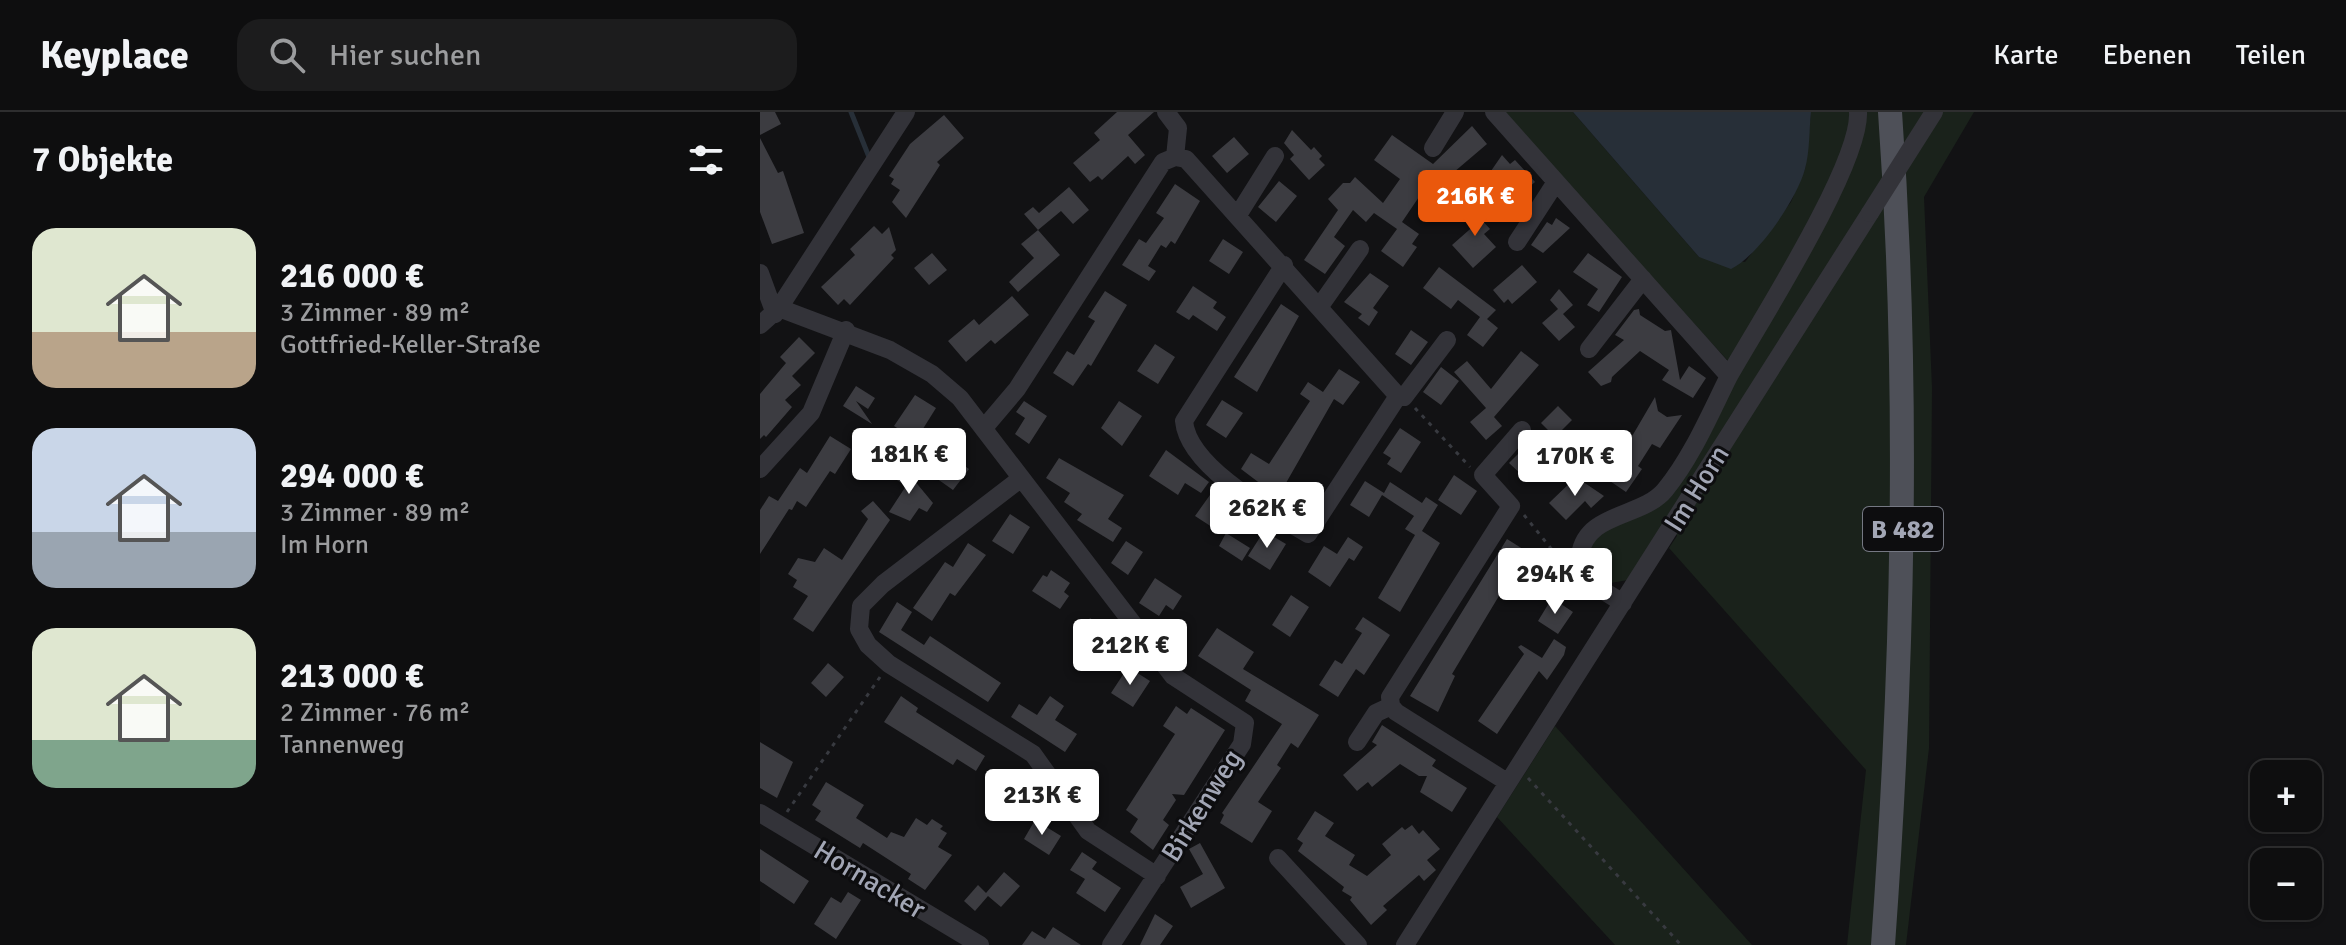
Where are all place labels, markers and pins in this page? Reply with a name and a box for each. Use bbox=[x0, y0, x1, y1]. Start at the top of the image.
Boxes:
pin: 216K € bbox=[1410, 170, 1540, 238]
pin: 181K € bbox=[844, 428, 974, 496]
pin: 170K € bbox=[1510, 430, 1640, 498]
pin: 262K € bbox=[1202, 482, 1332, 550]
pin: 294K € bbox=[1490, 548, 1620, 616]
pin: 212K € bbox=[1065, 619, 1195, 687]
pin: 213K € bbox=[977, 769, 1107, 837]

